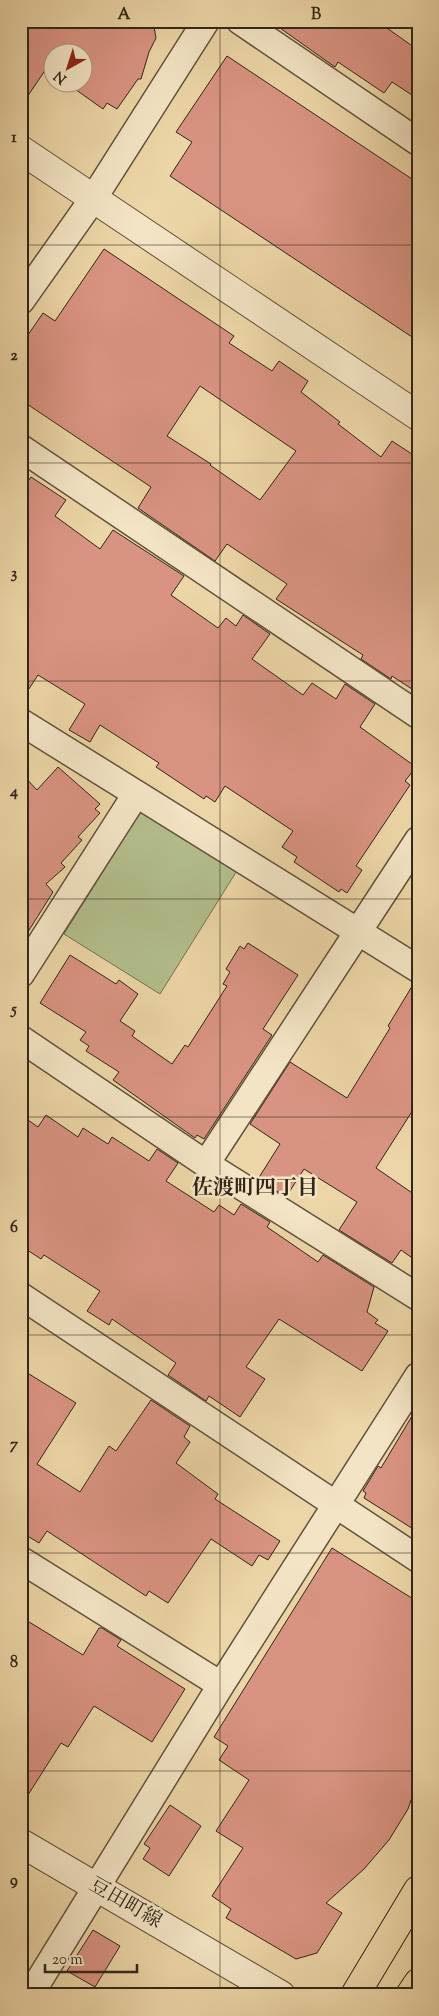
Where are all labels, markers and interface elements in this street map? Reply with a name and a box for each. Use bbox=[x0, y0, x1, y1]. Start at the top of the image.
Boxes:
text: A bbox=[118, 4, 131, 27]
text: B bbox=[311, 4, 321, 27]
north arrow bbox=[42, 42, 92, 92]
text: N bbox=[50, 65, 72, 88]
text: 1 bbox=[11, 127, 17, 150]
text: 2 bbox=[10, 345, 18, 368]
text: 3 bbox=[11, 563, 18, 586]
text: 4 bbox=[9, 781, 18, 804]
text: 5 bbox=[9, 999, 17, 1022]
district label: 佐渡町四丁目 bbox=[192, 1174, 318, 1204]
text: 6 bbox=[10, 1217, 18, 1240]
text: 7 bbox=[10, 1434, 19, 1457]
text: 8 bbox=[10, 1652, 18, 1675]
text: 9 bbox=[10, 1870, 18, 1893]
street label: 豆田町線 bbox=[83, 1871, 167, 1937]
scale bar bbox=[45, 1941, 138, 1973]
text: 20 m bbox=[52, 1950, 83, 1971]

